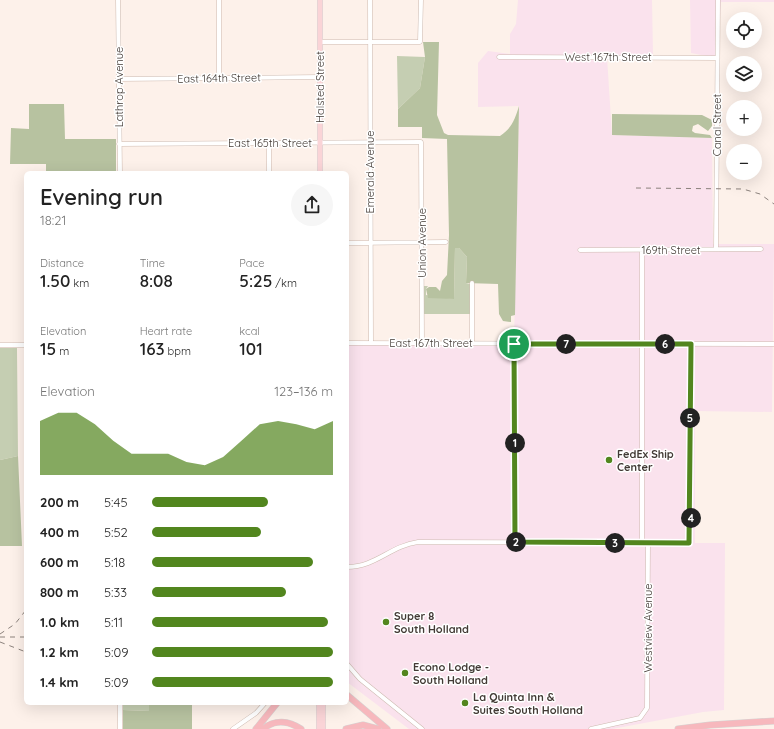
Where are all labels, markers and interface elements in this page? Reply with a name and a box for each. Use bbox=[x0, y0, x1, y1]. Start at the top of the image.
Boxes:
map controls bbox=[726, 12, 762, 180]
button: locate bbox=[726, 12, 762, 48]
street label: Lathrop Avenue bbox=[112, 47, 126, 127]
street label: West 167th Street bbox=[564, 50, 652, 64]
street label: Halsted Street bbox=[313, 51, 327, 123]
button: layers bbox=[726, 56, 762, 92]
street label: East 164th Street bbox=[177, 70, 261, 86]
street label: Canal Street bbox=[710, 93, 724, 156]
button: + bbox=[726, 100, 762, 136]
street label: Emerald Avenue bbox=[363, 131, 377, 213]
street label: East 165th Street bbox=[228, 136, 312, 150]
button: − bbox=[726, 144, 762, 180]
text: Evening run bbox=[40, 183, 163, 211]
button: share bbox=[291, 184, 333, 226]
street label: Union Avenue bbox=[415, 208, 429, 278]
text: 18:21 bbox=[40, 212, 66, 228]
street label: 169th Street bbox=[641, 243, 701, 257]
text: Distance bbox=[40, 256, 84, 270]
text: Time bbox=[140, 256, 165, 270]
text: Pace bbox=[239, 256, 264, 270]
text: 1.50 bbox=[40, 270, 70, 291]
text: 8:08 bbox=[140, 270, 173, 291]
text: 5:25 bbox=[239, 270, 272, 291]
text: km bbox=[70, 276, 89, 290]
text: /km bbox=[272, 276, 297, 290]
text: Elevation bbox=[40, 324, 86, 338]
text: Heart rate bbox=[140, 324, 192, 338]
text: kcal bbox=[239, 324, 260, 338]
pin bbox=[497, 327, 531, 361]
icon: arrive bbox=[503, 333, 525, 355]
pin: 7 bbox=[556, 334, 576, 354]
pin: 6 bbox=[655, 334, 675, 354]
street label: East 167th Street bbox=[389, 336, 473, 350]
text: 7 bbox=[563, 337, 569, 351]
text: 6 bbox=[662, 337, 668, 351]
text: 15 bbox=[40, 338, 56, 359]
text: 163 bbox=[140, 338, 165, 359]
text: 101 bbox=[239, 338, 263, 359]
text: m bbox=[56, 344, 69, 358]
text: bpm bbox=[165, 344, 191, 358]
text: Elevation bbox=[40, 383, 95, 399]
text: 123–136 m bbox=[274, 383, 333, 399]
pin: 5 bbox=[680, 408, 700, 428]
text: 5 bbox=[687, 411, 693, 425]
pin: 1 bbox=[505, 433, 525, 453]
text: 1 bbox=[513, 436, 517, 450]
place label: FedEx Ship Center bbox=[617, 447, 674, 474]
marker: FedEx Ship Center bbox=[604, 455, 614, 465]
text: 200 m bbox=[40, 494, 79, 510]
text: 5:45 bbox=[104, 494, 128, 510]
pin: 4 bbox=[681, 508, 701, 528]
text: 4 bbox=[688, 511, 694, 525]
text: 400 m bbox=[40, 524, 79, 540]
text: 5:52 bbox=[104, 524, 128, 540]
pin: 2 bbox=[506, 532, 526, 552]
pin: 3 bbox=[605, 533, 625, 553]
text: 2 bbox=[513, 535, 519, 549]
text: 3 bbox=[612, 536, 618, 550]
text: 600 m bbox=[40, 554, 79, 570]
text: 5:18 bbox=[104, 554, 125, 570]
text: 800 m bbox=[40, 584, 79, 600]
text: 5:33 bbox=[104, 584, 127, 600]
street label: Westview Avenue bbox=[641, 584, 655, 672]
place label: Super 8 South Holland bbox=[394, 609, 469, 636]
text: 1.0 km bbox=[40, 614, 79, 630]
text: 5:11 bbox=[104, 614, 123, 630]
marker: Super 8 South Holland bbox=[381, 617, 391, 627]
text: 1.2 km bbox=[40, 644, 79, 660]
text: 5:09 bbox=[104, 644, 129, 660]
place label: Econo Lodge - South Holland bbox=[413, 660, 489, 687]
marker: Econo Lodge - South Holland bbox=[400, 668, 410, 678]
text: 1.4 km bbox=[40, 674, 79, 690]
text: 5:09 bbox=[104, 674, 129, 690]
place label: La Quinta Inn & Suites South Holland bbox=[473, 690, 583, 717]
marker: La Quinta Inn & Suites South Holland bbox=[460, 698, 470, 708]

